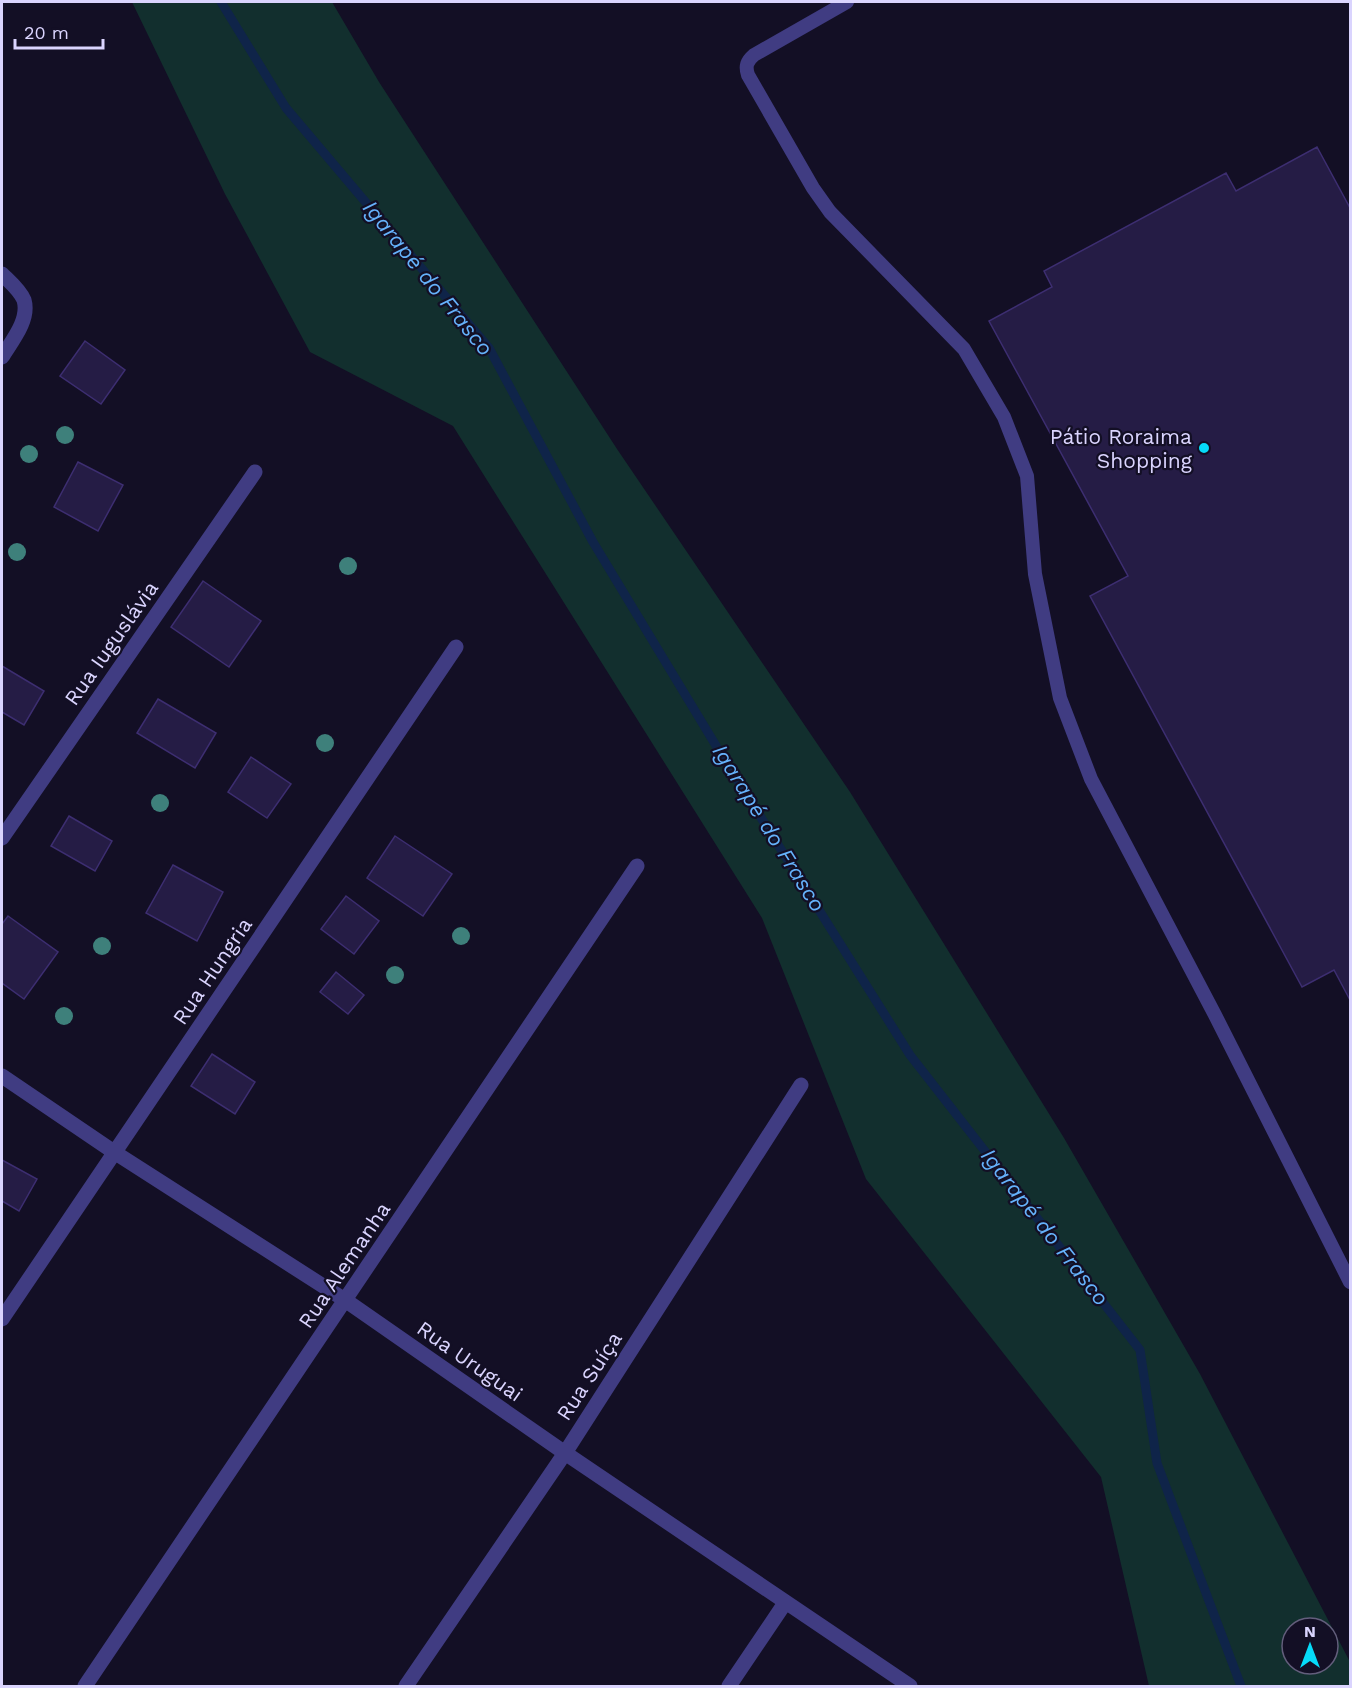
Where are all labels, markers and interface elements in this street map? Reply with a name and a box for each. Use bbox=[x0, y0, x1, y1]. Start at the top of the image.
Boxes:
scale bar bbox=[15, 12, 104, 50]
text: 20 m bbox=[24, 22, 69, 43]
water label: Igarapé do Frasco bbox=[358, 195, 498, 361]
place label: Pátio Roraima Shopping bbox=[1050, 424, 1193, 473]
marker: Pátio Roraima Shopping bbox=[1197, 441, 1211, 455]
street label: Rua Iuguslávia bbox=[59, 576, 163, 710]
water label: Igarapé do Frasco bbox=[707, 740, 831, 916]
street label: Rua Hungria bbox=[167, 913, 257, 1029]
water label: Igarapé do Frasco bbox=[976, 1144, 1114, 1310]
street label: Rua Alemanha bbox=[293, 1197, 395, 1333]
street label: Rua Uruguai bbox=[412, 1315, 528, 1407]
street label: Rua Suíça bbox=[551, 1327, 627, 1425]
north arrow bbox=[1280, 1616, 1340, 1676]
text: N bbox=[1304, 1622, 1316, 1641]

